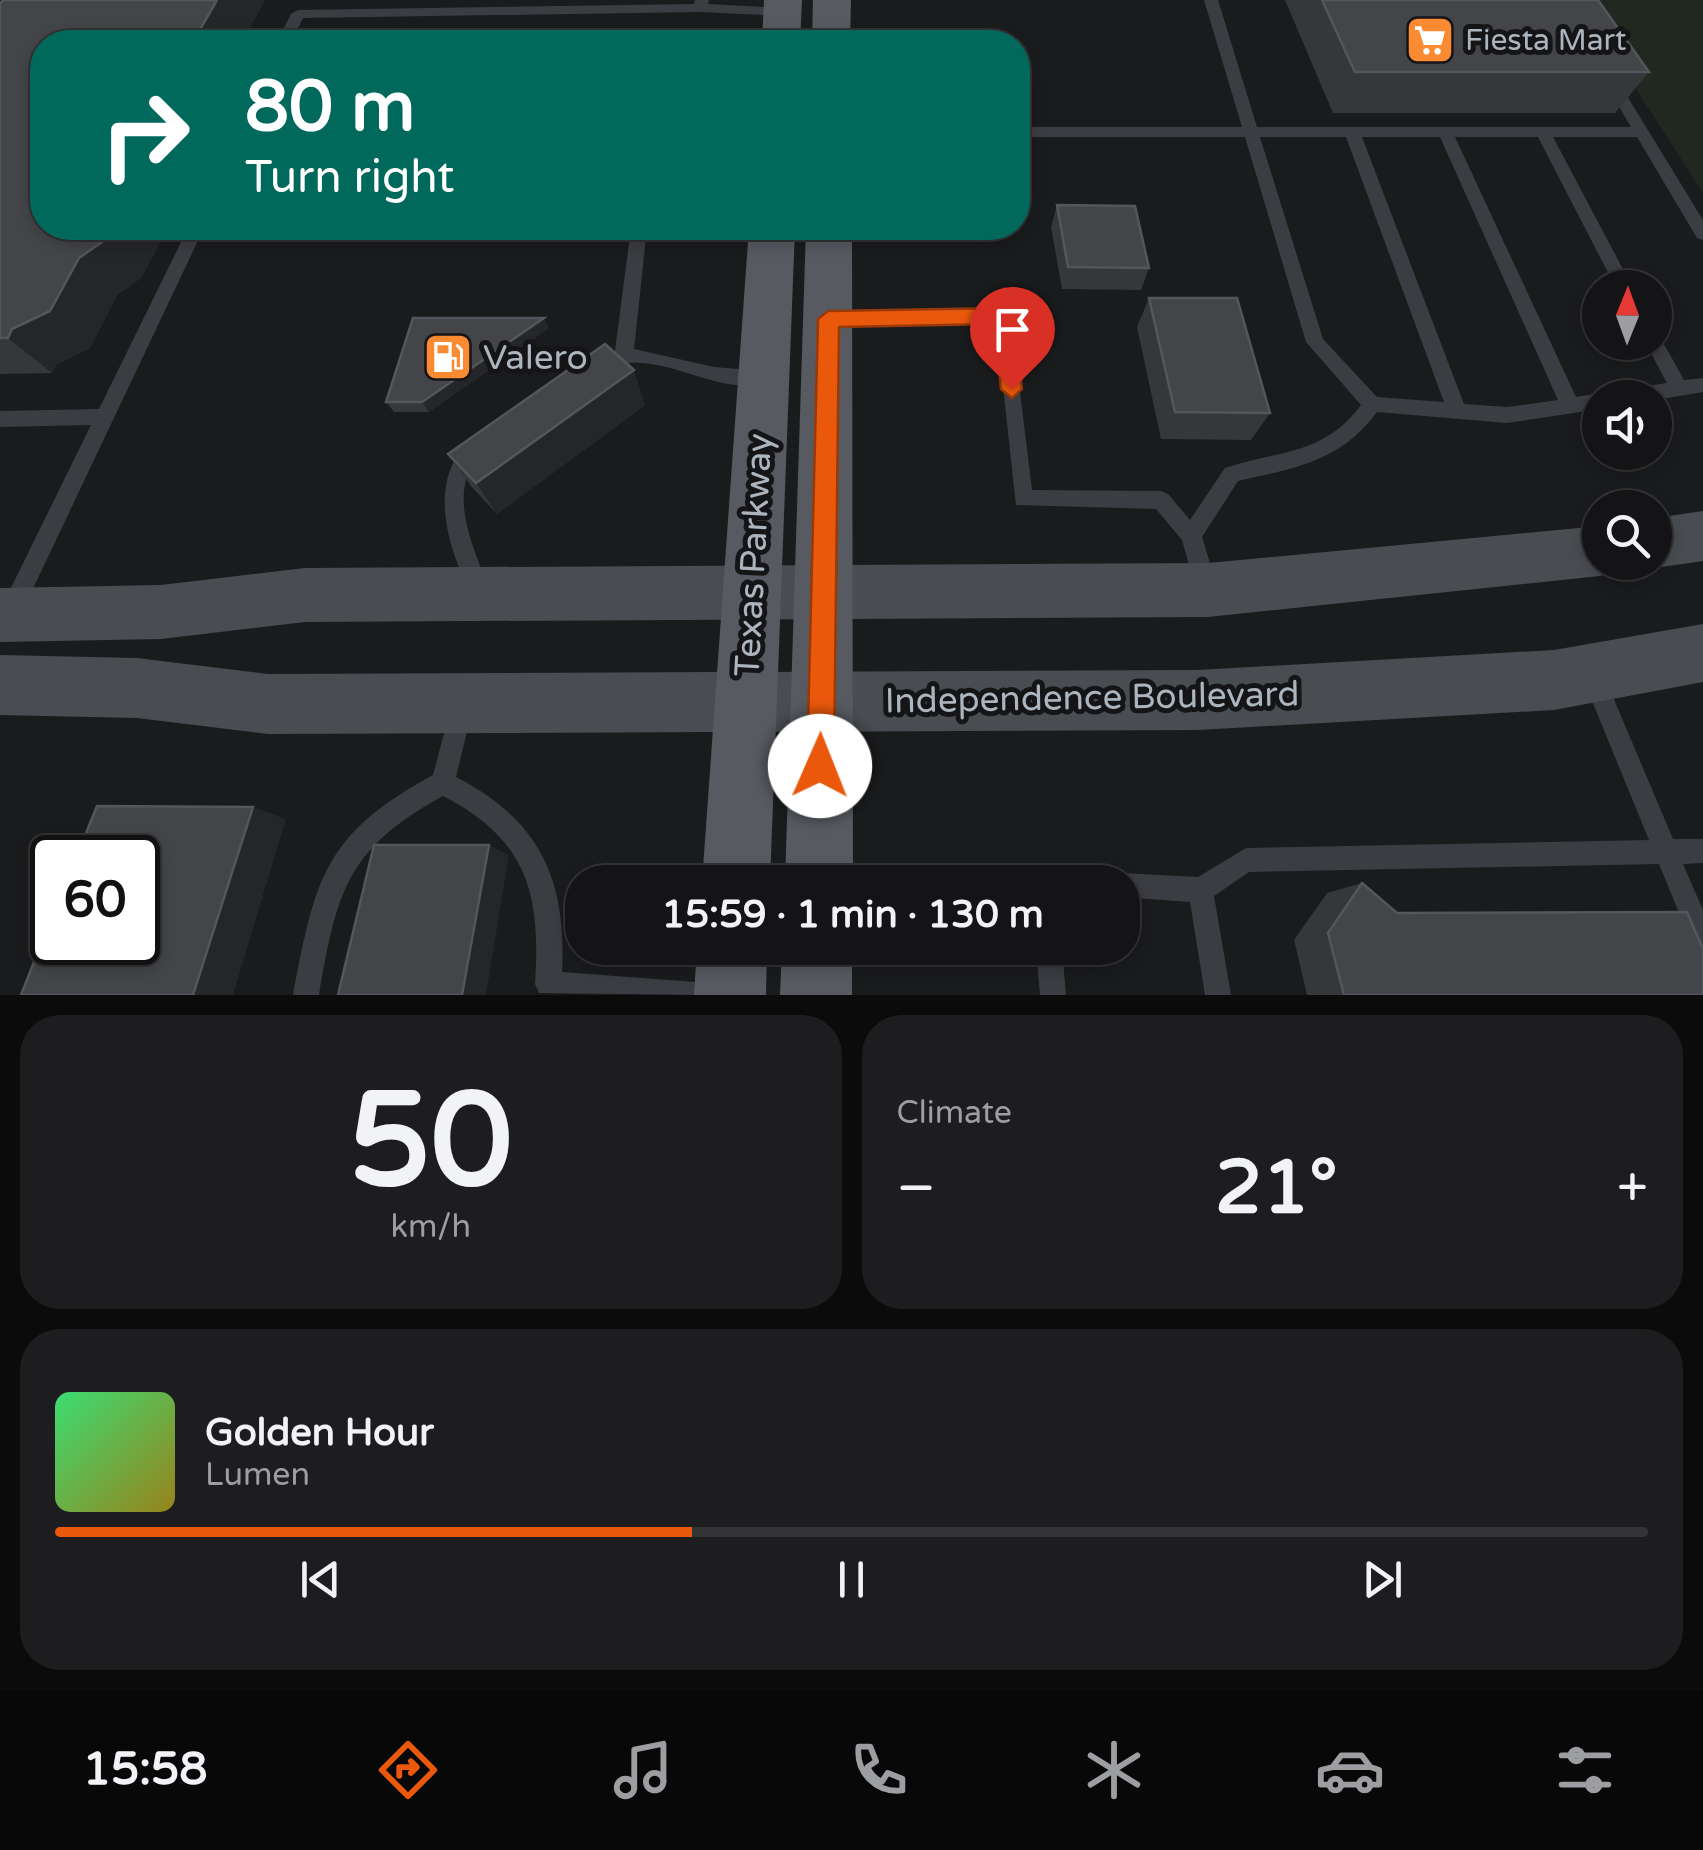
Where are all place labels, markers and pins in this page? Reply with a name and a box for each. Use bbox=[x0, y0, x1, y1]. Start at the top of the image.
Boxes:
supermarket icon: Fiesta Mart bbox=[1404, 14, 1456, 66]
place label: Fiesta Mart bbox=[1465, 22, 1627, 59]
pin bbox=[970, 287, 1055, 390]
fuel station icon: Valero bbox=[422, 331, 474, 383]
place label: Valero bbox=[483, 337, 588, 379]

